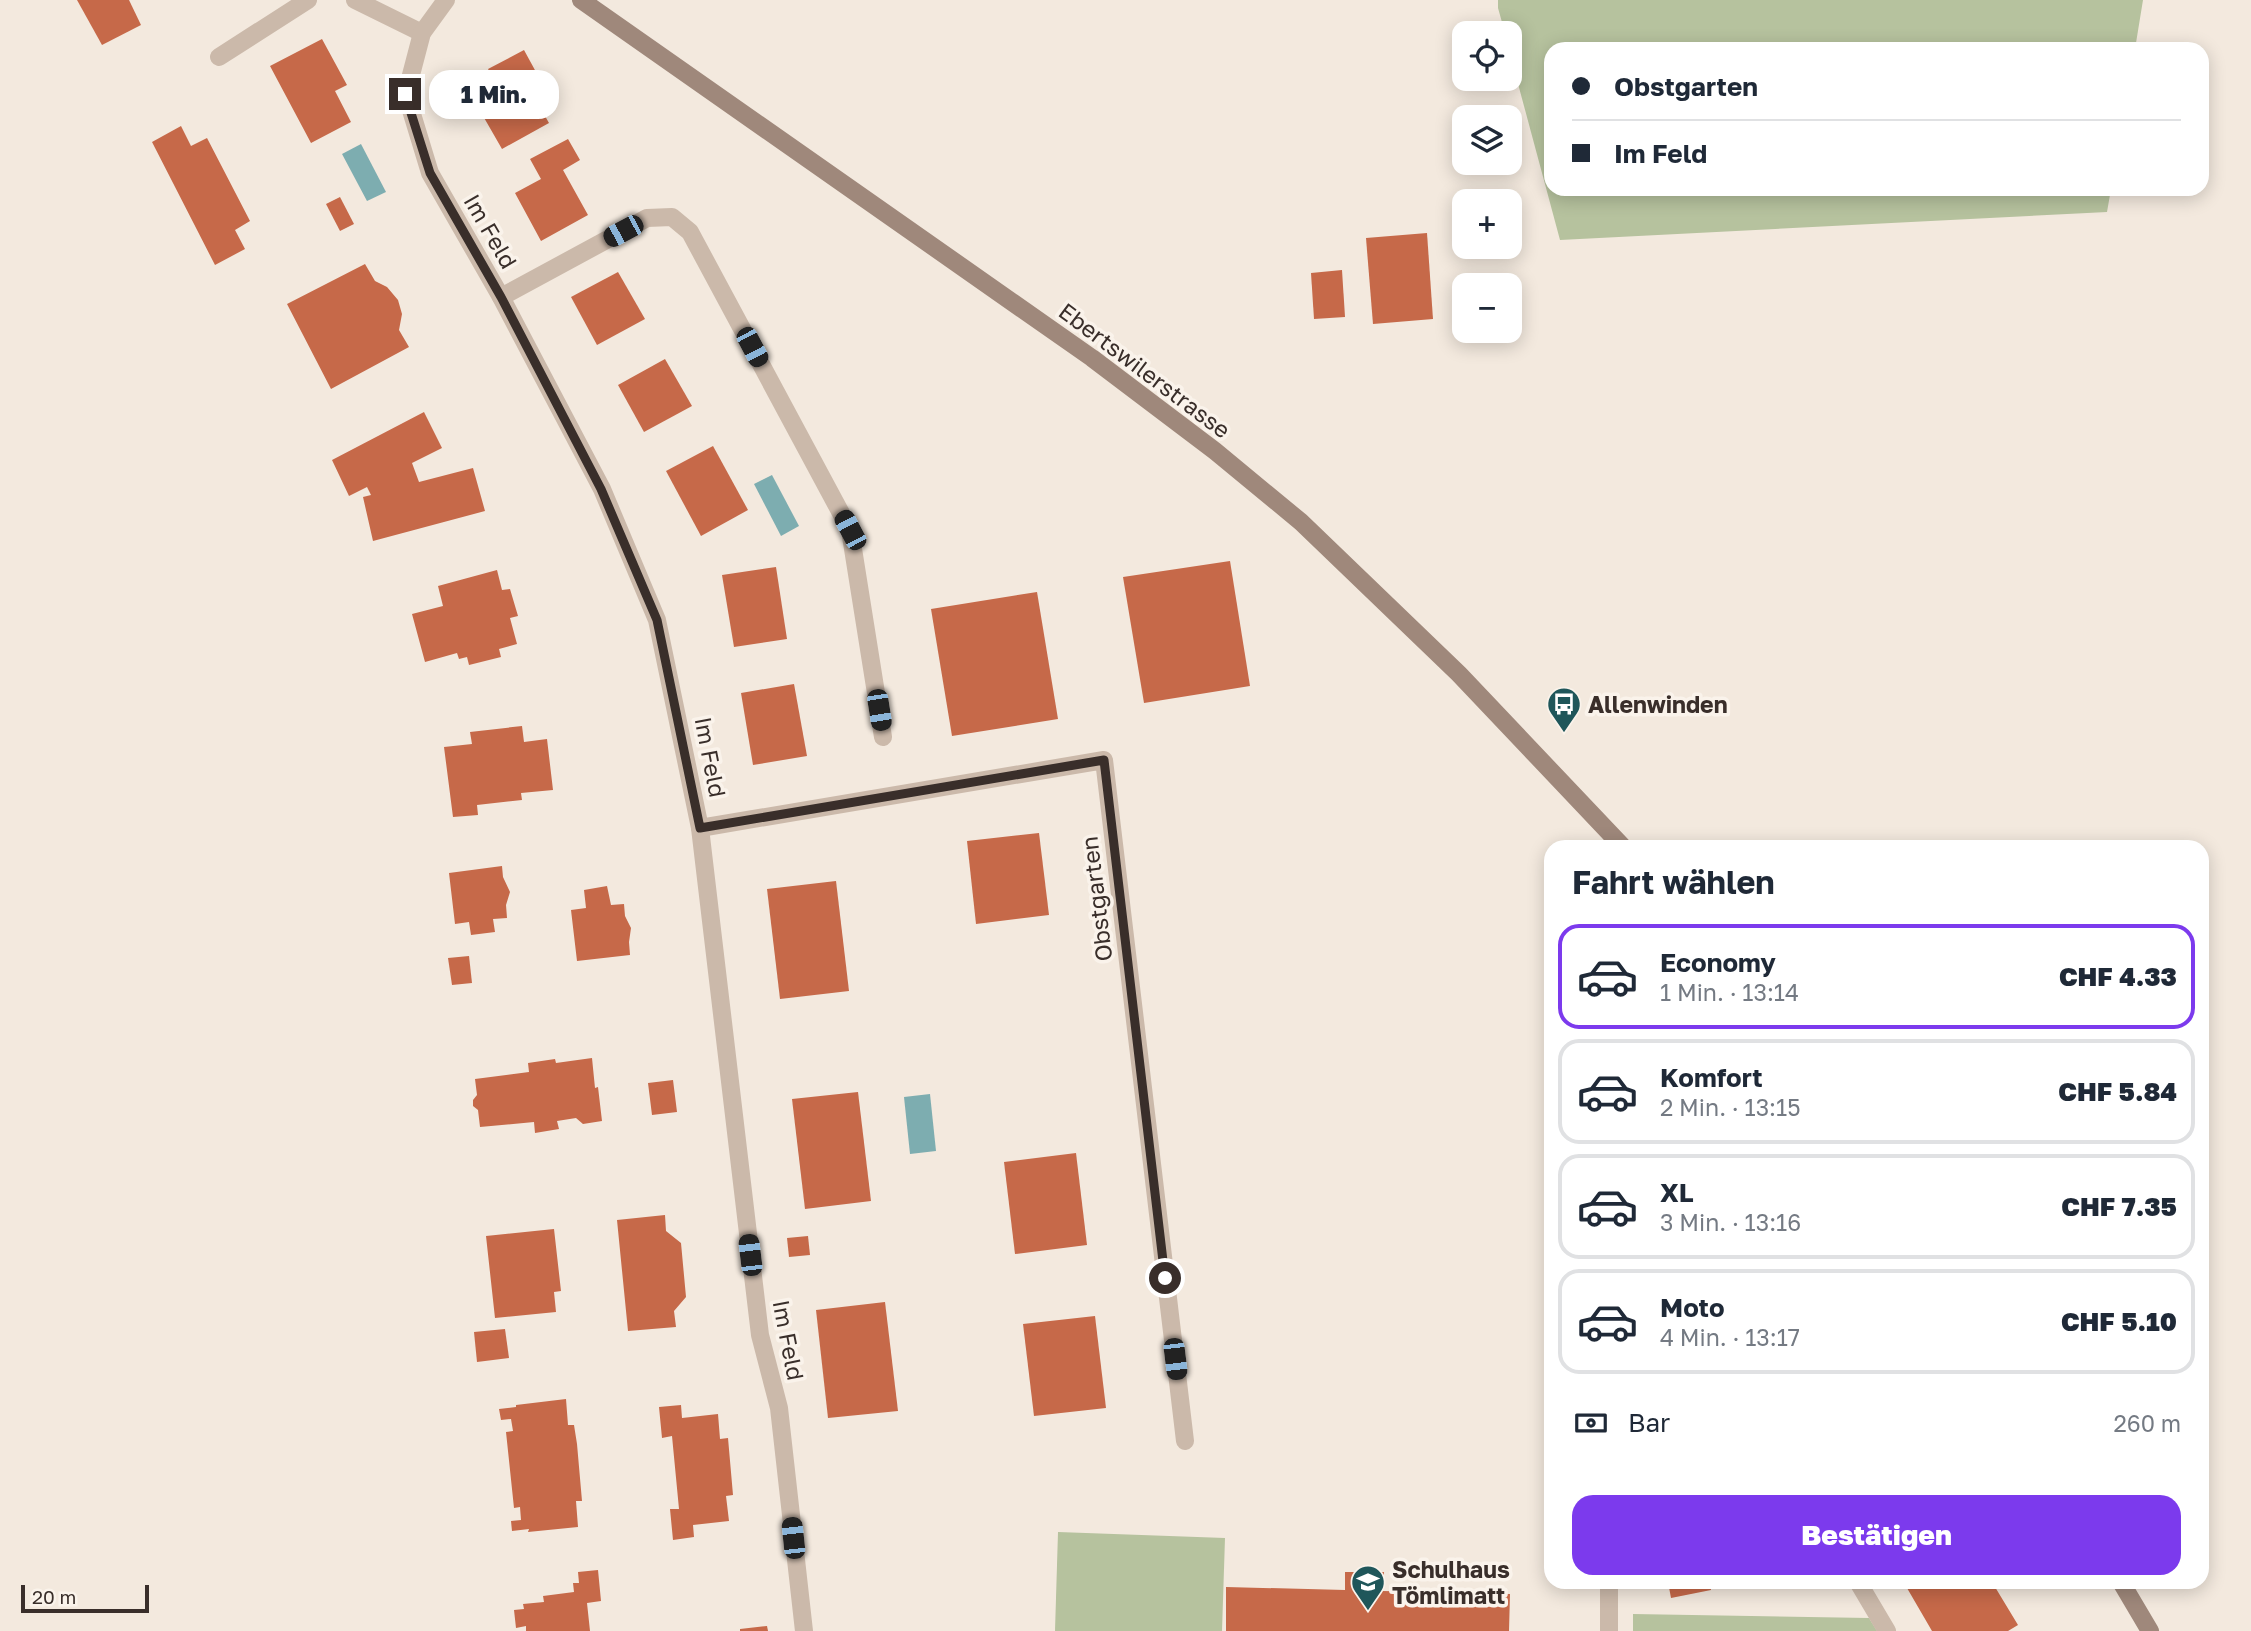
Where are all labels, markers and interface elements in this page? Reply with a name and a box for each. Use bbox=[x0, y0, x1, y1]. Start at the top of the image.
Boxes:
map controls bbox=[1452, 21, 1522, 343]
button: locate bbox=[1452, 21, 1522, 91]
callout: 1 Min. bbox=[430, 70, 559, 119]
text: Obstgarten bbox=[1614, 71, 1758, 102]
route end bbox=[389, 78, 421, 110]
text: 1 Min. bbox=[461, 80, 527, 108]
button: layers bbox=[1452, 105, 1522, 175]
text: Im Feld bbox=[1614, 138, 1707, 169]
street label: Im Feld bbox=[459, 189, 523, 273]
button: + bbox=[1452, 189, 1522, 259]
car bbox=[600, 212, 647, 250]
button: − bbox=[1452, 273, 1522, 343]
street label: Ebertswilerstrasse bbox=[1054, 296, 1236, 444]
car bbox=[733, 324, 772, 370]
car bbox=[831, 507, 870, 553]
bus stop icon: Allenwinden bbox=[1545, 685, 1583, 734]
car bbox=[866, 688, 893, 732]
place label: Allenwinden bbox=[1588, 690, 1728, 718]
street label: Im Feld bbox=[689, 714, 733, 800]
street label: Obstgarten bbox=[1074, 835, 1118, 963]
text: Fahrt wählen bbox=[1572, 863, 1775, 901]
icon: car bbox=[1576, 945, 1639, 1008]
text: Economy bbox=[1660, 947, 1776, 978]
text: CHF 4.33 bbox=[2059, 961, 2177, 992]
text: 1 Min. · 13:14 bbox=[1660, 978, 1799, 1006]
icon: car bbox=[1576, 1060, 1639, 1123]
text: Komfort bbox=[1660, 1062, 1763, 1093]
text: CHF 5.84 bbox=[2058, 1076, 2177, 1107]
text: 2 Min. · 13:15 bbox=[1660, 1093, 1800, 1121]
icon: car bbox=[1576, 1175, 1639, 1238]
text: XL bbox=[1660, 1177, 1694, 1208]
text: CHF 7.35 bbox=[2061, 1191, 2177, 1222]
text: 3 Min. · 13:16 bbox=[1660, 1208, 1801, 1236]
car bbox=[738, 1233, 763, 1277]
route start bbox=[1149, 1262, 1181, 1294]
icon: car bbox=[1576, 1290, 1639, 1353]
text: Moto bbox=[1660, 1292, 1725, 1323]
street label: Im Feld bbox=[767, 1297, 811, 1383]
text: CHF 5.10 bbox=[2061, 1306, 2177, 1337]
text: 4 Min. · 13:17 bbox=[1660, 1323, 1800, 1351]
car bbox=[1163, 1337, 1188, 1381]
icon: cash bbox=[1572, 1404, 1610, 1442]
text: Bar bbox=[1628, 1407, 1670, 1438]
text: 260 m bbox=[2113, 1409, 2181, 1437]
button: Bestätigen bbox=[1572, 1495, 2181, 1575]
car bbox=[781, 1516, 806, 1560]
place label: Schulhaus Tömlimatt bbox=[1392, 1555, 1510, 1609]
school or university icon: Schulhaus Tömlimatt bbox=[1349, 1563, 1387, 1612]
scale bar bbox=[21, 1582, 149, 1614]
text: 20 m bbox=[32, 1585, 76, 1608]

